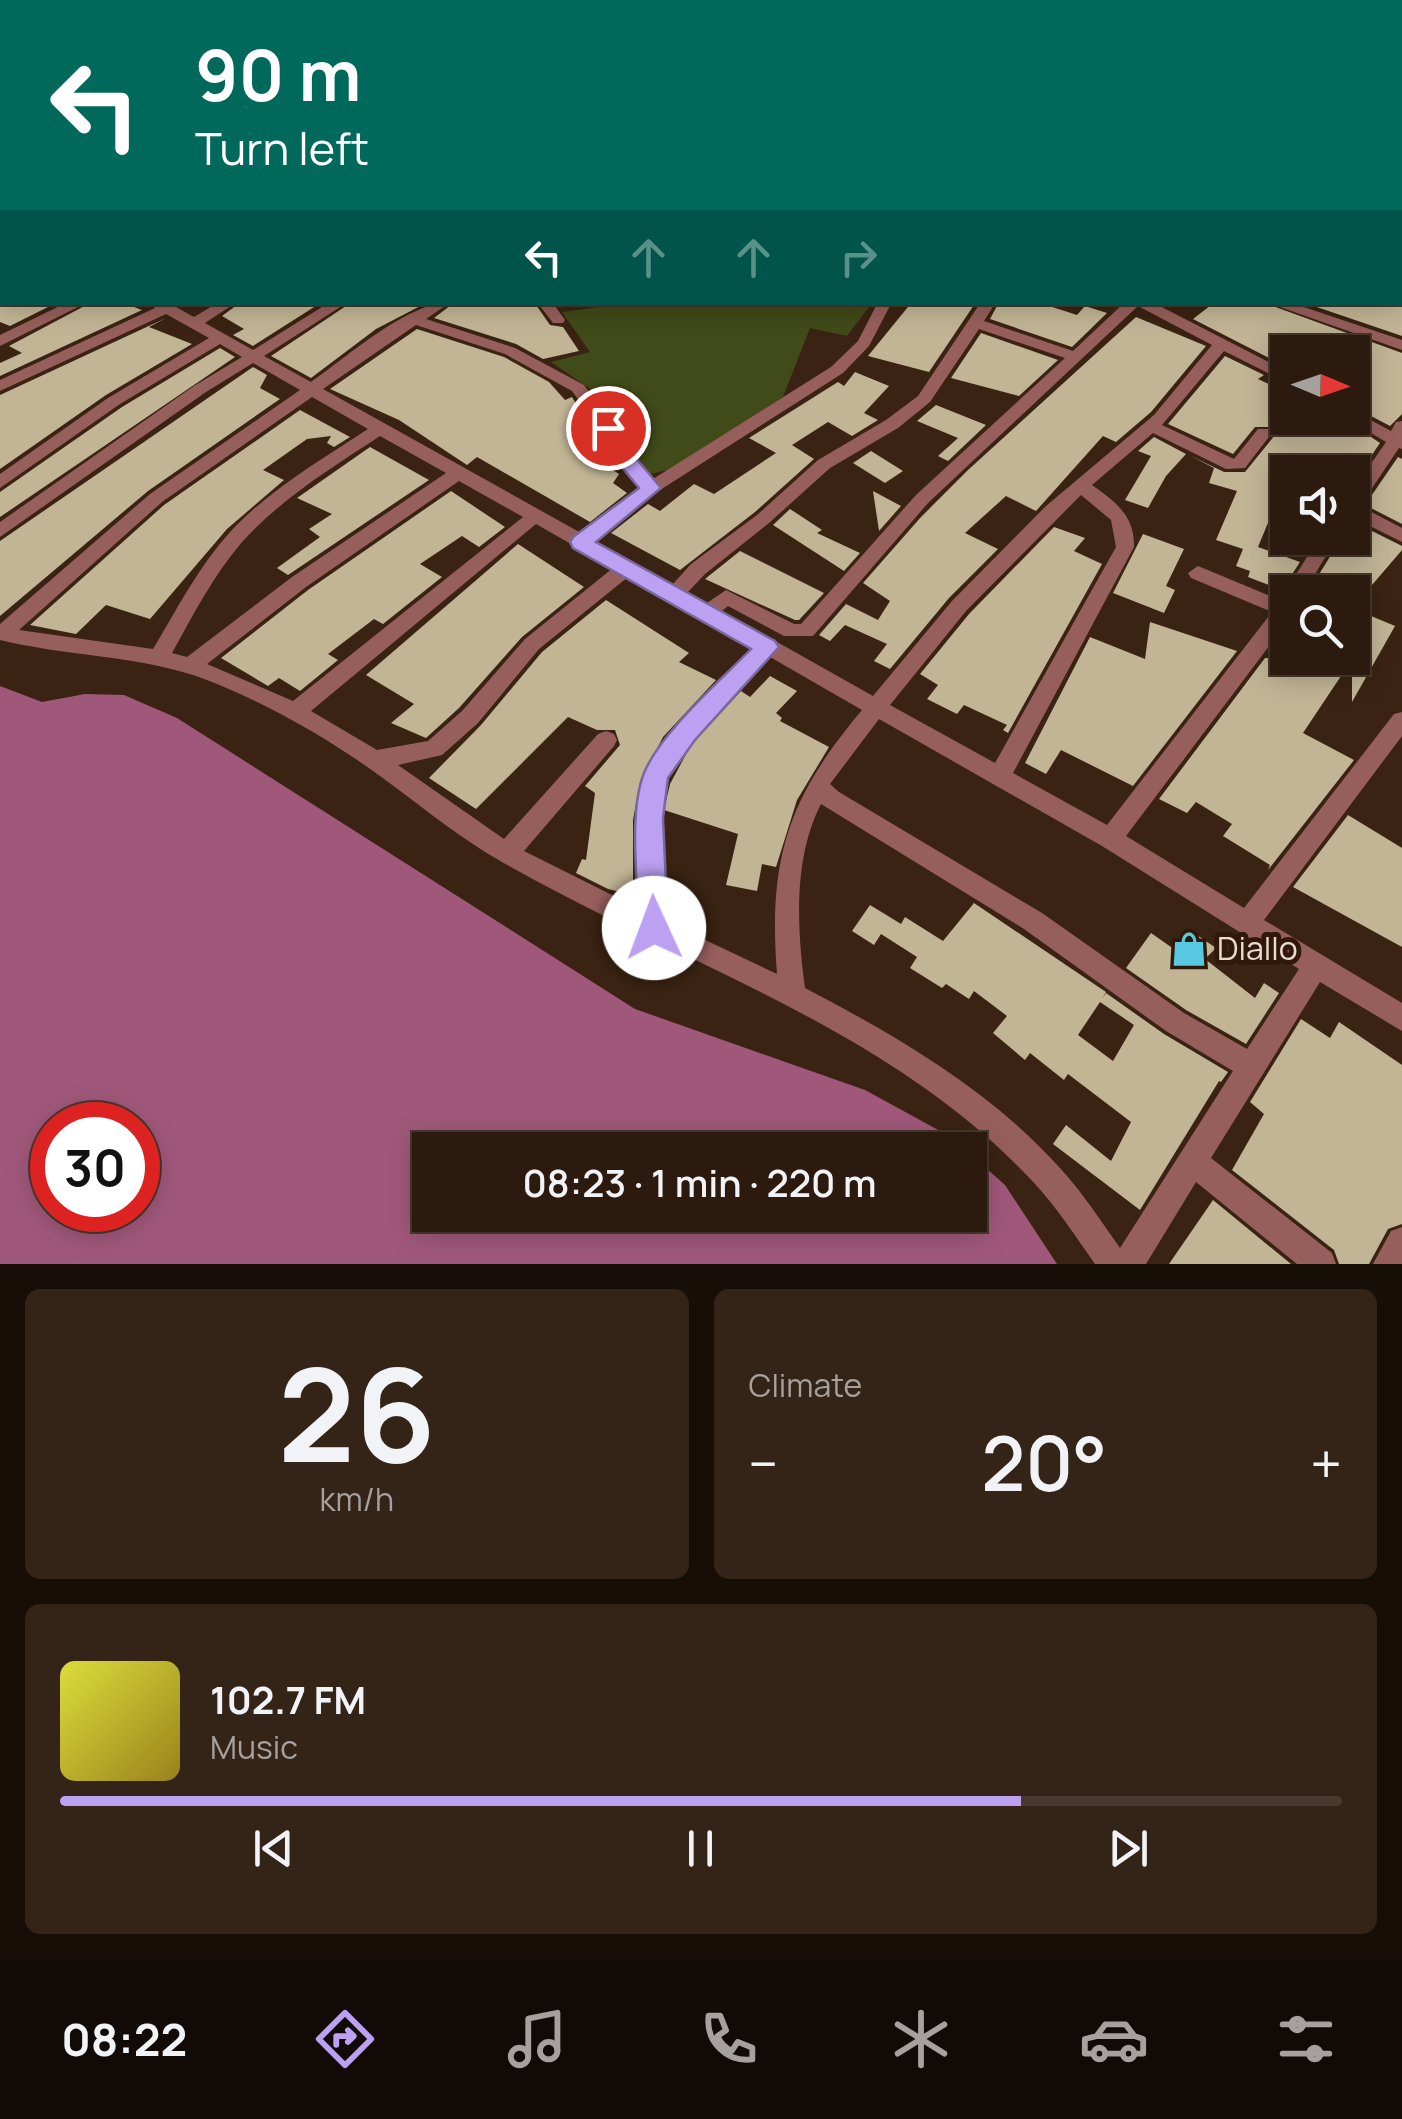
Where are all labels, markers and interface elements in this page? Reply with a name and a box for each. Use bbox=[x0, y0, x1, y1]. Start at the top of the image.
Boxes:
text: 90 m bbox=[195, 26, 362, 122]
icon: left bbox=[30, 40, 160, 170]
text: Turn left bbox=[195, 117, 369, 179]
icon: left bbox=[516, 230, 571, 285]
icon: ahead bbox=[621, 230, 676, 285]
icon: ahead bbox=[726, 230, 781, 285]
icon: right bbox=[831, 230, 886, 285]
north arrow bbox=[1270, 335, 1370, 435]
map controls bbox=[1270, 335, 1370, 675]
pin bbox=[566, 386, 651, 471]
icon: arrive bbox=[581, 401, 636, 456]
button: sound bbox=[1270, 455, 1370, 555]
button: search bbox=[1270, 575, 1370, 675]
position arrow bbox=[602, 876, 706, 980]
place label: Diallo bbox=[1217, 926, 1298, 970]
shop icon: Diallo bbox=[1170, 930, 1208, 968]
speed limit sign: 30 bbox=[30, 1102, 160, 1232]
text: 08:23 · 1 min · 220 m bbox=[522, 1156, 877, 1208]
text: 26 bbox=[278, 1323, 436, 1501]
text: Climate bbox=[749, 1363, 862, 1407]
text: 20° bbox=[981, 1411, 1107, 1514]
text: − bbox=[749, 1425, 778, 1501]
text: + bbox=[1310, 1425, 1342, 1501]
text: km/h bbox=[320, 1477, 394, 1521]
text: 102.7 FM bbox=[210, 1673, 366, 1725]
text: Music bbox=[210, 1725, 298, 1769]
icon: previous bbox=[246, 1821, 301, 1876]
icon: pause bbox=[673, 1821, 728, 1876]
icon: next bbox=[1101, 1821, 1156, 1876]
icon: directions bbox=[310, 2004, 380, 2074]
icon: music bbox=[502, 2004, 572, 2074]
icon: phone bbox=[694, 2004, 764, 2074]
icon: climate bbox=[886, 2004, 956, 2074]
icon: car bbox=[1079, 2004, 1149, 2074]
icon: filters bbox=[1271, 2004, 1341, 2074]
text: 08:22 bbox=[61, 2008, 187, 2070]

